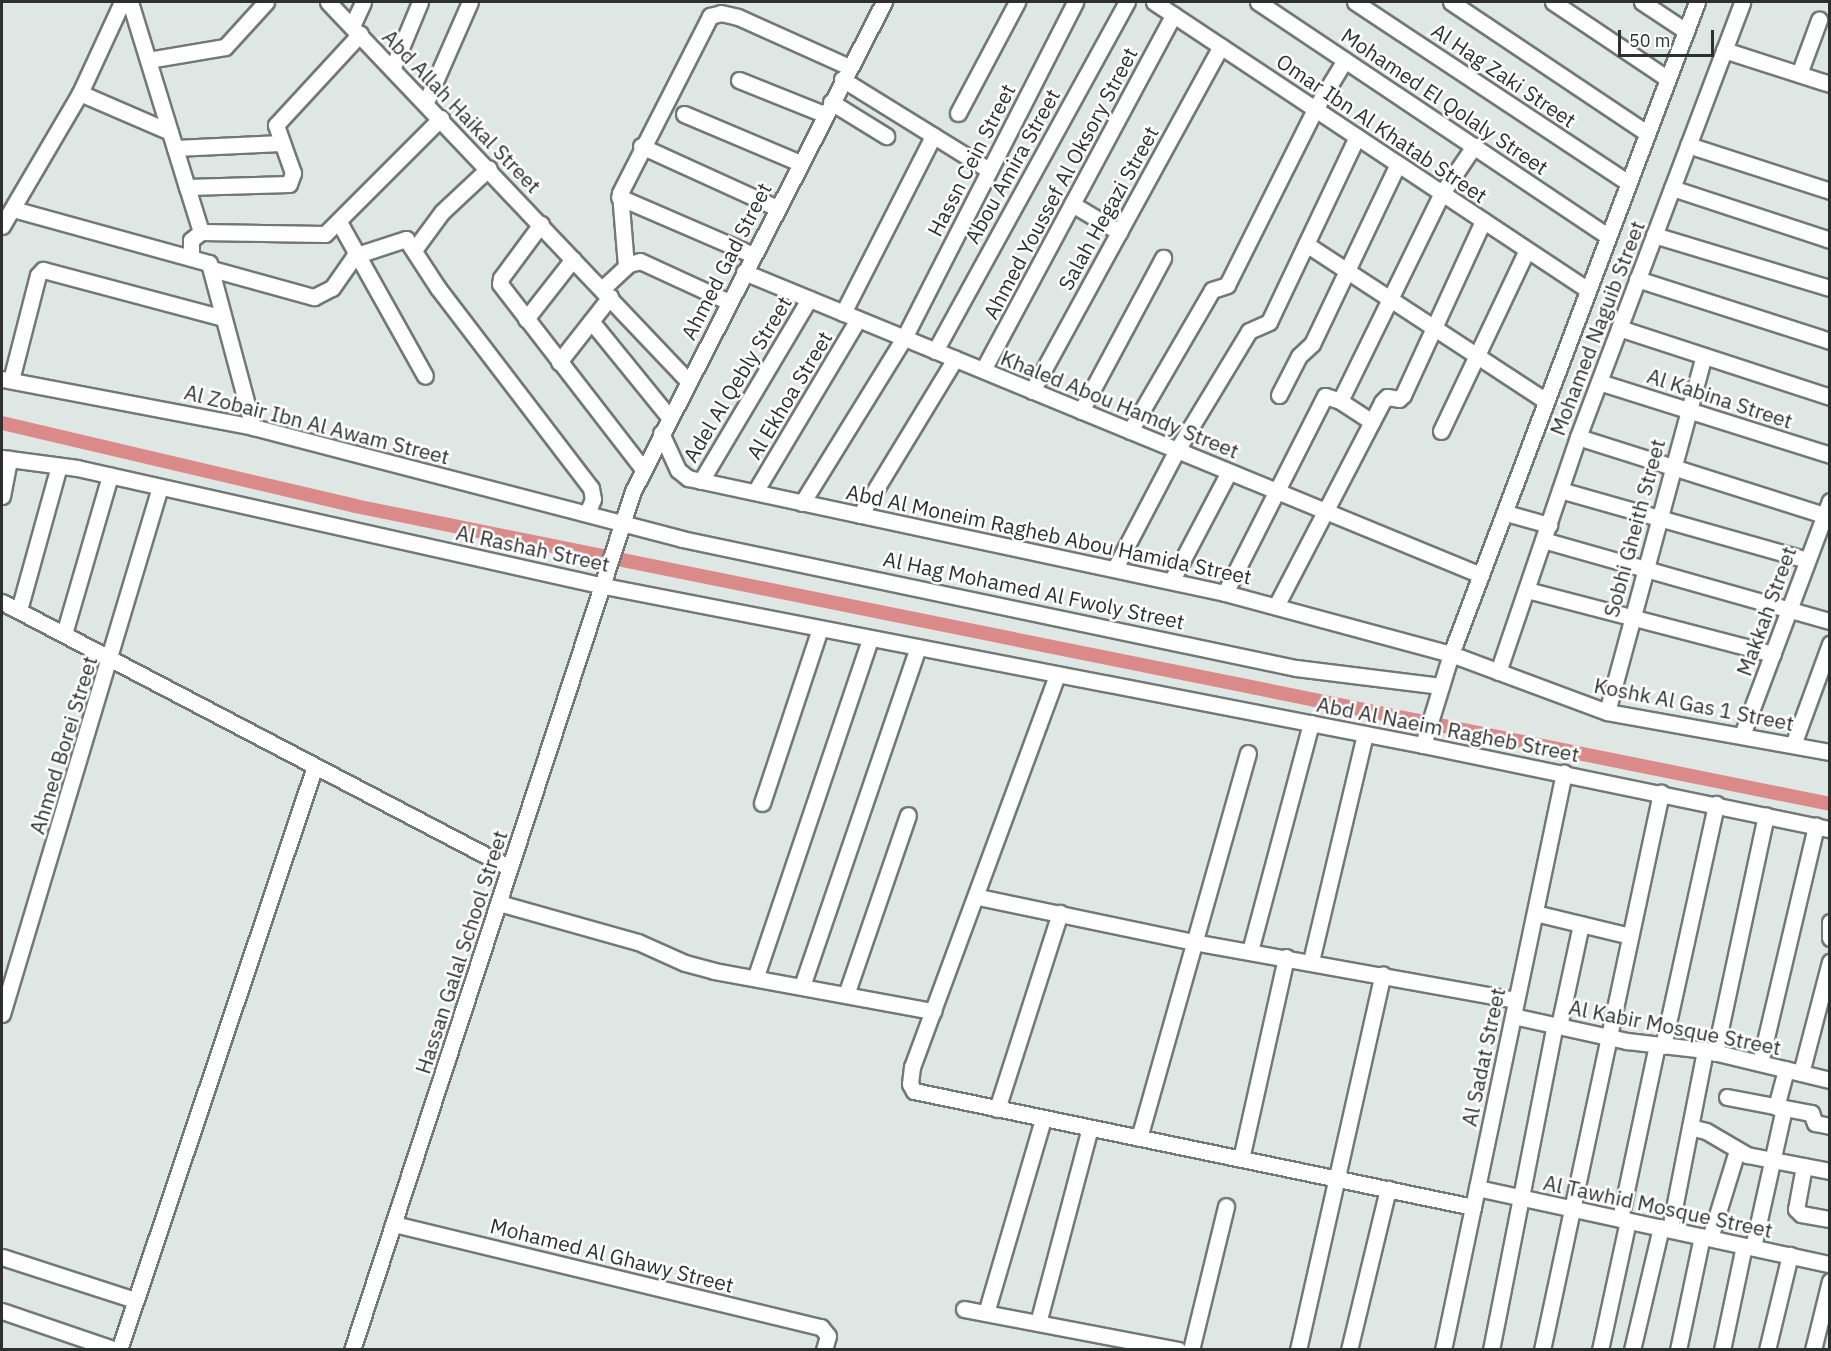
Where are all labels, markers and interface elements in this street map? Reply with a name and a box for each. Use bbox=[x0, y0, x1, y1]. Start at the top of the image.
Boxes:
street label: Al Hag Zaki Street bbox=[1427, 17, 1581, 133]
scale bar bbox=[1621, 18, 1717, 56]
street label: Mohamed El Qolaly Street bbox=[1337, 22, 1553, 180]
street label: Abd Allah Haikal Street bbox=[377, 24, 547, 198]
text: 50 m bbox=[1629, 29, 1671, 52]
street label: Ahmed Youssef Al Oksory Street bbox=[978, 43, 1142, 323]
street label: Omar Ibn Al Khatab Street bbox=[1272, 48, 1492, 208]
street label: Hassn Cein Street bbox=[922, 80, 1020, 240]
street label: Abou Amira Street bbox=[959, 84, 1065, 248]
street label: Salah Hegazi Street bbox=[1053, 122, 1163, 294]
street label: Ahmed Gad Street bbox=[676, 178, 776, 344]
street label: Mohamed Naguib Street bbox=[1544, 217, 1650, 439]
street label: Adel Al Qebly Street bbox=[678, 291, 796, 467]
street label: Al Ekhoa Street bbox=[741, 326, 837, 464]
street label: Khaled Abou Hamdy Street bbox=[997, 345, 1243, 463]
street label: Al Kabina Street bbox=[1644, 363, 1796, 433]
street label: Al Zobair Ibn Al Awam Street bbox=[182, 379, 452, 469]
street label: Sobhi Gheith Street bbox=[1598, 436, 1670, 620]
street label: Abd Al Moneim Ragheb Abou Hamida Street bbox=[844, 479, 1254, 589]
street label: Al Rashah Street bbox=[454, 519, 612, 577]
street label: Makkah Street bbox=[1731, 543, 1801, 679]
street label: Al Hag Mohamed Al Fwoly Street bbox=[881, 546, 1187, 634]
street label: Ahmed Borei Street bbox=[24, 653, 102, 837]
street label: Koshk Al Gas 1 Street bbox=[1592, 672, 1796, 736]
street label: Abd Al Naeim Ragheb Street bbox=[1315, 691, 1581, 767]
street label: Hassan Galal School Street bbox=[410, 827, 512, 1077]
street label: Al Sadat Street bbox=[1456, 985, 1510, 1129]
street label: Al Kabir Mosque Street bbox=[1567, 994, 1783, 1060]
street label: Al Tawhid Mosque Street bbox=[1541, 1169, 1775, 1243]
street label: Mohamed Al Ghawy Street bbox=[488, 1213, 736, 1297]

